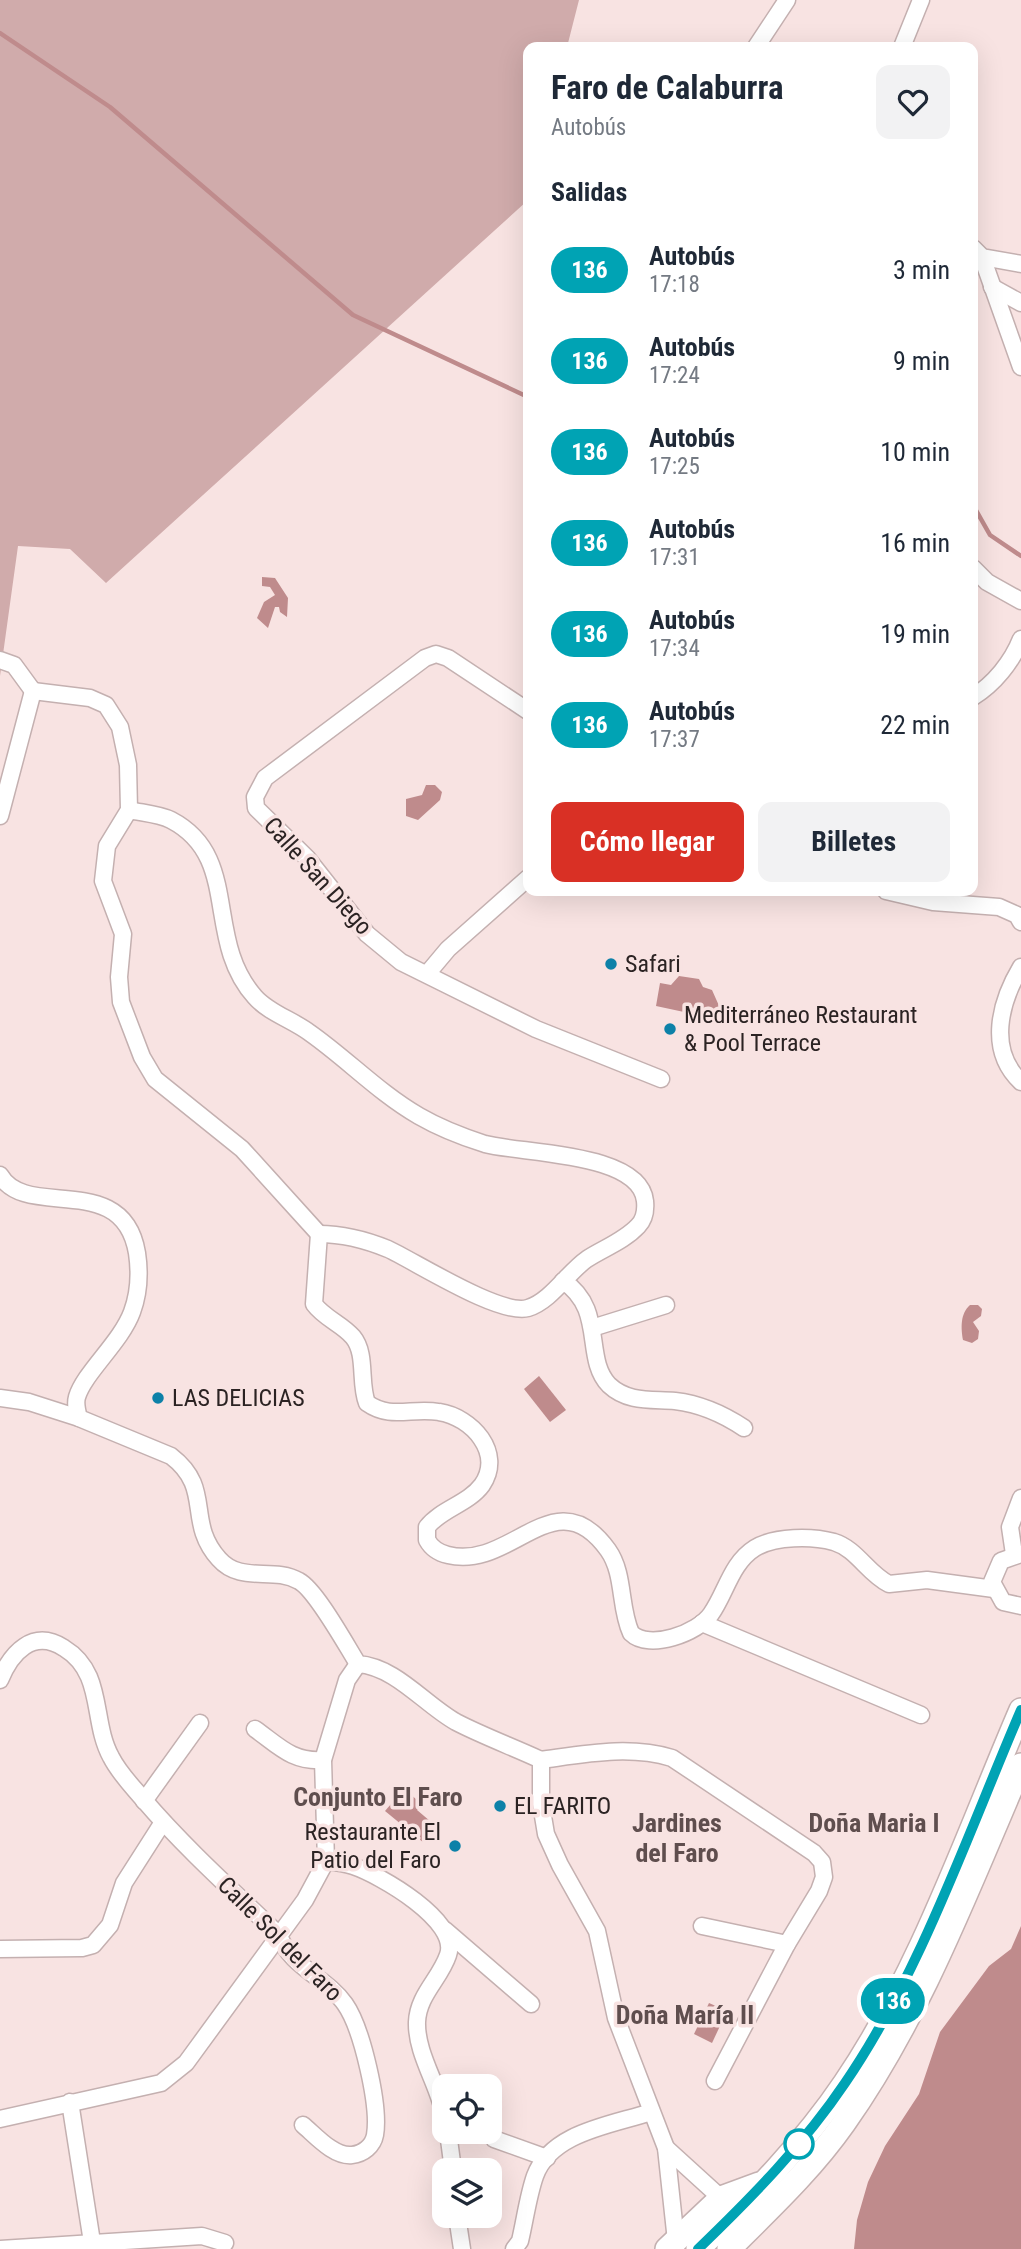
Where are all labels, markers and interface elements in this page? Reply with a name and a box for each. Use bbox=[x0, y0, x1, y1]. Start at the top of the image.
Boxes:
button: heart bbox=[876, 65, 950, 139]
text: Faro de Calaburra bbox=[551, 68, 784, 107]
text: Autobús bbox=[551, 114, 626, 141]
text: Salidas bbox=[551, 177, 627, 207]
text: Autobús bbox=[649, 241, 735, 271]
text: 3 min bbox=[893, 255, 950, 285]
text: 136 bbox=[571, 256, 608, 284]
text: 17:18 bbox=[649, 271, 700, 298]
text: Autobús bbox=[649, 332, 735, 362]
text: 9 min bbox=[893, 346, 950, 376]
text: 136 bbox=[571, 347, 608, 375]
text: 17:24 bbox=[649, 362, 700, 389]
text: Autobús bbox=[649, 423, 735, 453]
text: 10 min bbox=[880, 437, 950, 467]
text: 136 bbox=[571, 438, 608, 466]
text: 17:25 bbox=[649, 453, 700, 480]
text: Autobús bbox=[649, 514, 735, 544]
text: 16 min bbox=[880, 528, 950, 558]
text: 136 bbox=[571, 529, 608, 557]
text: 17:31 bbox=[649, 544, 700, 571]
text: Autobús bbox=[649, 605, 735, 635]
text: 19 min bbox=[880, 619, 950, 649]
text: 136 bbox=[571, 620, 608, 648]
text: 17:34 bbox=[649, 635, 700, 662]
text: Autobús bbox=[649, 696, 735, 726]
text: 22 min bbox=[880, 710, 950, 740]
text: 136 bbox=[571, 711, 608, 739]
text: 17:37 bbox=[649, 726, 700, 753]
button: Cómo llegar bbox=[551, 802, 744, 882]
button: Billetes bbox=[758, 802, 950, 882]
street label: Calle San Diego bbox=[258, 812, 378, 940]
place label: Safari bbox=[625, 950, 681, 978]
marker: Safari bbox=[603, 956, 619, 972]
place label: Mediterráneo Restaurant & Pool Terrace bbox=[684, 1001, 917, 1057]
marker: Mediterráneo Restaurant & Pool Terrace bbox=[662, 1021, 678, 1037]
place label: LAS DELICIAS bbox=[172, 1384, 305, 1412]
marker: LAS DELICIAS bbox=[150, 1390, 166, 1406]
district label: Conjunto El Faro bbox=[293, 1782, 463, 1812]
place label: EL FARITO bbox=[514, 1792, 611, 1820]
marker: EL FARITO bbox=[492, 1798, 508, 1814]
district label: Jardines del Faro bbox=[632, 1808, 722, 1868]
district label: Doña Maria I bbox=[808, 1808, 940, 1838]
place label: Restaurante El Patio del Faro bbox=[305, 1818, 441, 1874]
marker: Restaurante El Patio del Faro bbox=[447, 1838, 463, 1854]
street label: Calle Sol del Faro bbox=[212, 1871, 348, 2007]
line badge: 136 bbox=[853, 1978, 933, 2024]
text: 136 bbox=[875, 1987, 911, 2015]
district label: Doña María II bbox=[616, 2000, 754, 2030]
map controls bbox=[432, 2074, 502, 2228]
button: locate bbox=[432, 2074, 502, 2144]
unlabelled marker bbox=[784, 2129, 814, 2159]
button: layers bbox=[432, 2158, 502, 2228]

